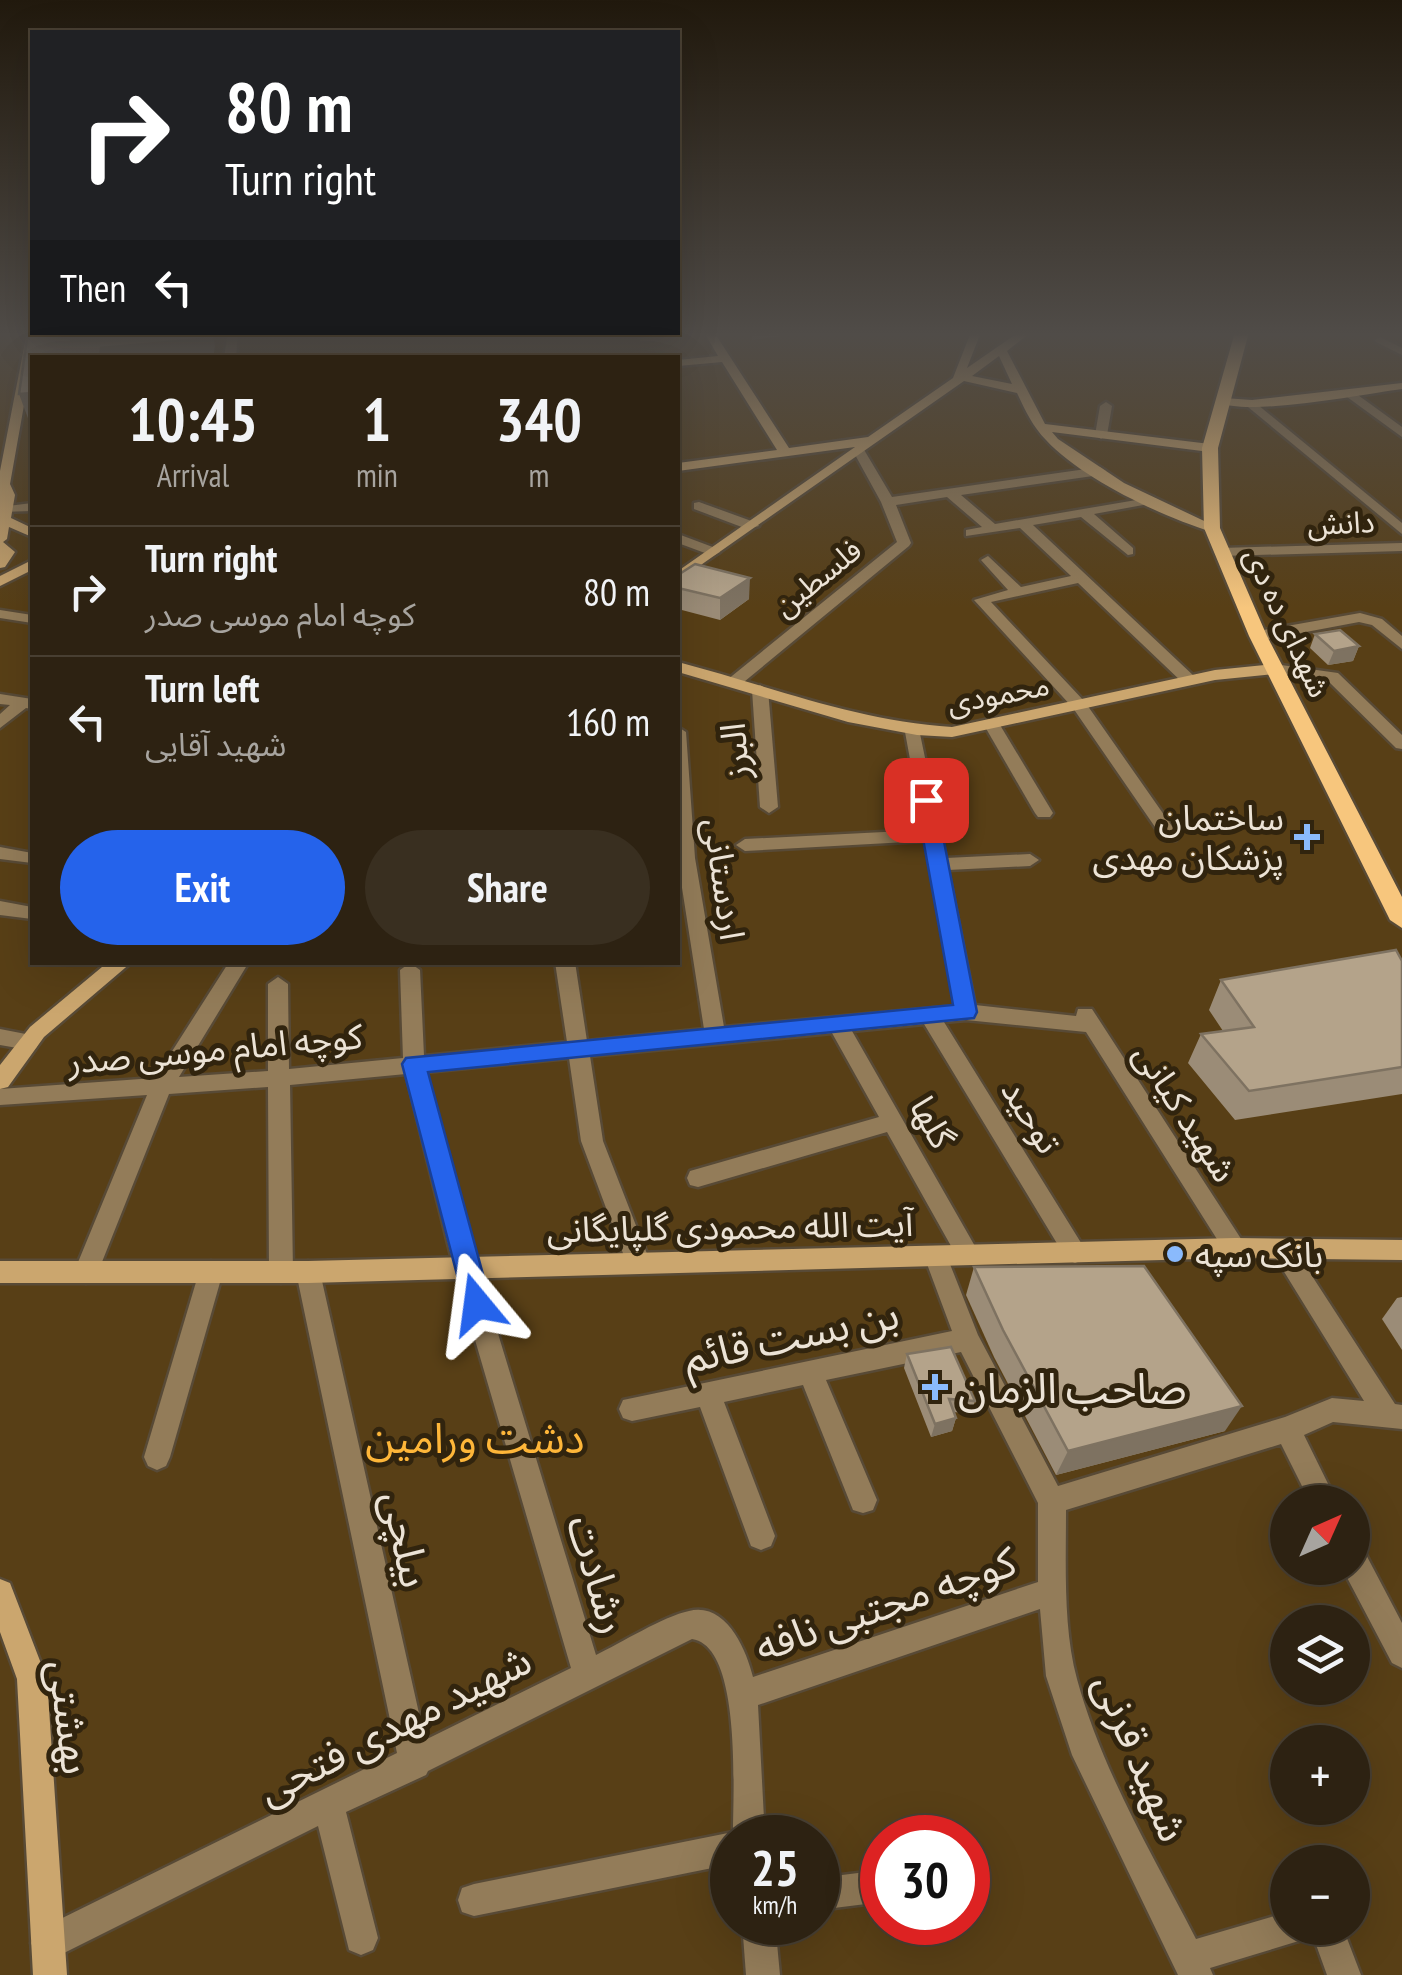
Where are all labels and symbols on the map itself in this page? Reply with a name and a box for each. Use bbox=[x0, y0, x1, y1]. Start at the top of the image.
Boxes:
street label: دانش bbox=[1307, 501, 1375, 543]
street label: فلسطین bbox=[765, 530, 869, 624]
street label: شهدای ده دی bbox=[1236, 541, 1340, 703]
street label: محمودی bbox=[943, 664, 1053, 722]
street label: البرز bbox=[709, 721, 759, 782]
pin bbox=[884, 758, 969, 843]
place label: ساختمان پزشکان مهدی bbox=[1093, 794, 1284, 880]
street label: اردستانی bbox=[694, 815, 756, 943]
marker: ساختمان پزشکان مهدی bbox=[1294, 824, 1320, 850]
street label: کوچه امام موسی صدر bbox=[65, 1012, 365, 1088]
street label: شهید کیانی bbox=[1124, 1034, 1248, 1190]
street label: توحید bbox=[991, 1070, 1073, 1162]
street label: گلها bbox=[900, 1088, 966, 1157]
street label: آیت الله محمودی گلپایگانی bbox=[546, 1200, 915, 1252]
place label: بانک سپه bbox=[1195, 1231, 1323, 1277]
marker: بانک سپه bbox=[1164, 1243, 1186, 1265]
position arrow bbox=[425, 1252, 529, 1356]
street label: بن بست قائم bbox=[678, 1285, 905, 1390]
place label: صاحب الزمان bbox=[958, 1360, 1187, 1415]
marker: صاحب الزمان bbox=[922, 1374, 948, 1400]
park label: دشت ورامین bbox=[365, 1410, 585, 1465]
north arrow bbox=[1270, 1485, 1370, 1585]
street label: بیلچی bbox=[370, 1486, 444, 1592]
street label: رشادت bbox=[555, 1508, 643, 1640]
street label: کوچه مجتبی نافه bbox=[747, 1532, 1024, 1673]
street label: شهید مهدی فتحی bbox=[248, 1631, 540, 1817]
street label: بهشتی bbox=[37, 1657, 105, 1777]
street label: شهید قرنی bbox=[1082, 1665, 1202, 1849]
speed limit sign: 30 bbox=[860, 1815, 990, 1945]

